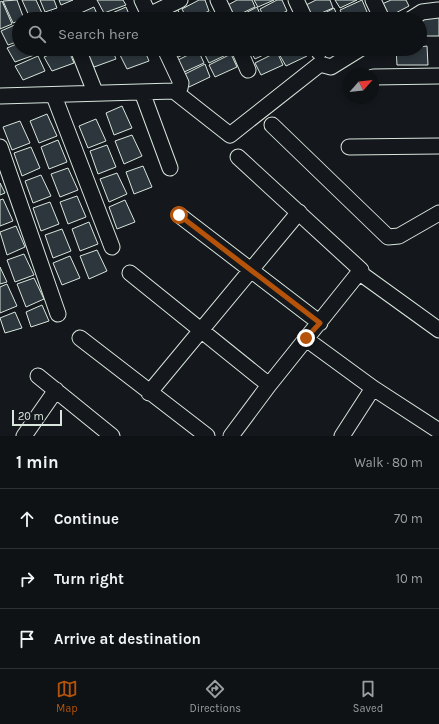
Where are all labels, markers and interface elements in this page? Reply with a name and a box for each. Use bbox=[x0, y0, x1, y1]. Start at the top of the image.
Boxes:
search box bbox=[12, 12, 427, 56]
icon: search bbox=[26, 23, 48, 45]
text: Search here bbox=[58, 25, 139, 43]
north arrow bbox=[343, 68, 379, 104]
route start bbox=[170, 206, 188, 224]
route end bbox=[297, 329, 315, 347]
scale bar bbox=[12, 408, 62, 427]
text: 20 m bbox=[18, 410, 44, 423]
text: 1 min bbox=[16, 452, 59, 472]
text: Walk · 80 m bbox=[354, 455, 423, 470]
icon: ahead bbox=[16, 508, 38, 530]
text: Continue bbox=[54, 510, 119, 528]
text: 70 m bbox=[394, 511, 423, 526]
icon: right bbox=[16, 568, 38, 590]
text: Turn right bbox=[54, 570, 124, 588]
text: 10 m bbox=[396, 571, 423, 586]
icon: arrive bbox=[16, 628, 38, 650]
text: Arrive at destination bbox=[54, 630, 201, 648]
tab: Map bbox=[56, 678, 78, 715]
tab: Directions bbox=[189, 678, 241, 715]
tab: Saved bbox=[353, 678, 383, 715]

